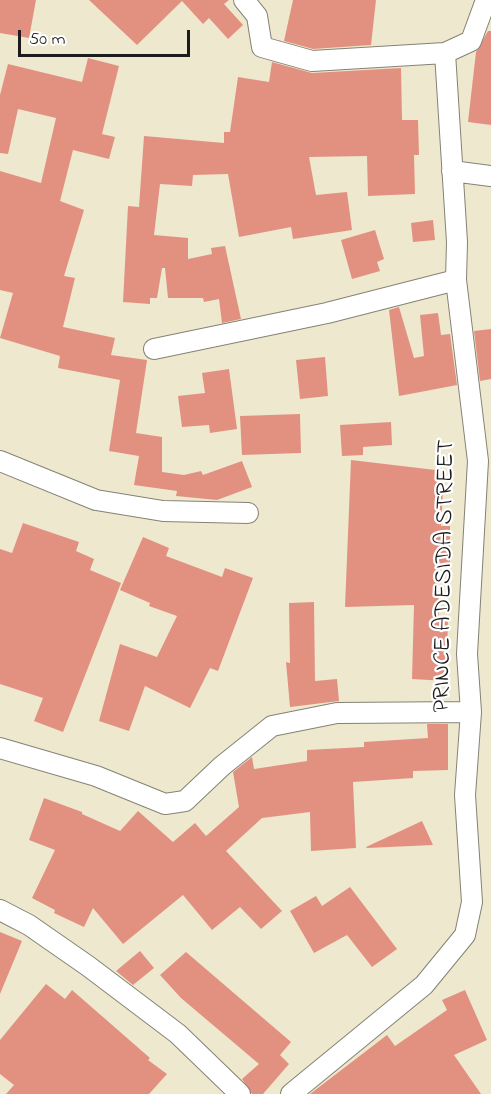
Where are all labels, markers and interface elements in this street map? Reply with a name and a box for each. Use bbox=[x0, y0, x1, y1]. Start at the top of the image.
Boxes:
scale bar bbox=[21, 18, 194, 56]
text: 50 m bbox=[29, 27, 66, 53]
street label: PRINCE ADESIDA STREET bbox=[429, 439, 463, 713]

